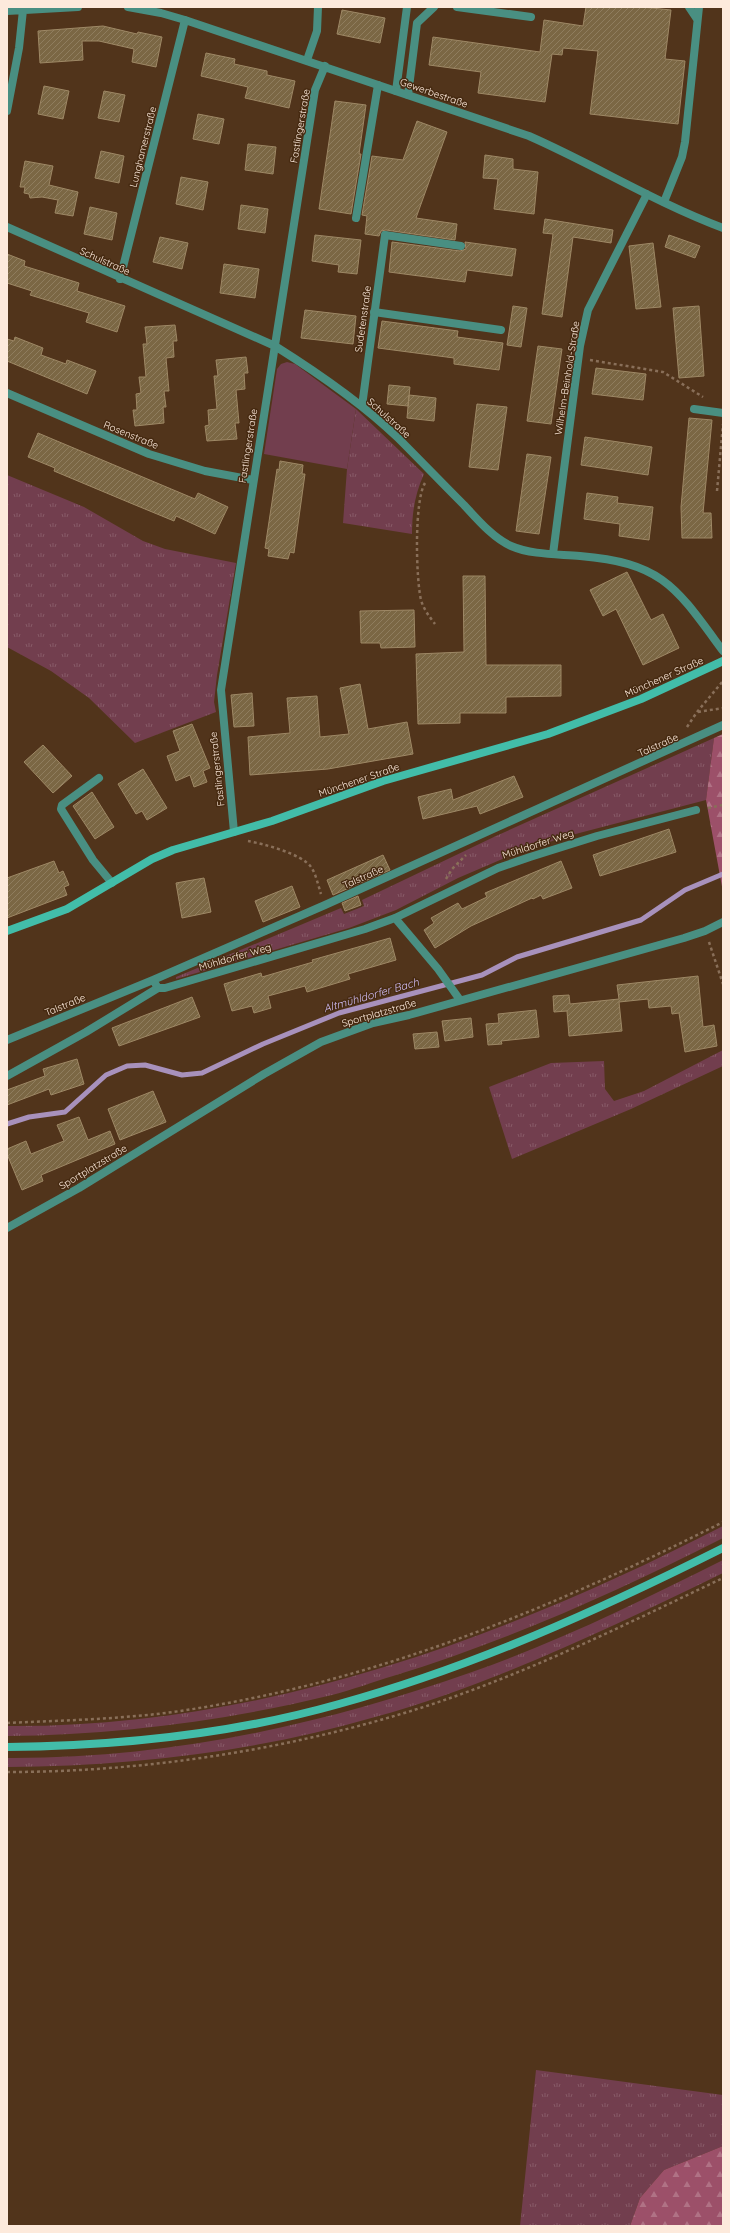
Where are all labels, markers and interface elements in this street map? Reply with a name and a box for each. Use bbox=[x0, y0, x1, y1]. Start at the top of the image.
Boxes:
street label: Gewerbestraße bbox=[398, 75, 470, 111]
street label: Fastlingerstraße bbox=[287, 88, 313, 164]
street label: Lunghamerstraße bbox=[127, 105, 159, 189]
street label: Schulstraße bbox=[78, 244, 133, 278]
street label: Sudetenstraße bbox=[352, 284, 374, 353]
street label: Wilhelm-Beinhold-Straße bbox=[552, 320, 582, 436]
street label: Schulstraße bbox=[365, 395, 414, 441]
street label: Fastlingerstraße bbox=[236, 408, 260, 484]
street label: Rosenstraße bbox=[101, 418, 161, 452]
street label: Münchener Straße bbox=[623, 654, 706, 700]
street label: Talstraße bbox=[636, 730, 681, 760]
street label: Fastlingerstraße bbox=[207, 731, 227, 807]
street label: Münchener Straße bbox=[317, 760, 402, 800]
street label: Mühldorfer Weg bbox=[501, 826, 575, 862]
street label: Talstraße bbox=[341, 862, 386, 892]
street label: Mühldorfer Weg bbox=[197, 940, 273, 974]
water label: Altmühldorfer Bach bbox=[322, 974, 421, 1015]
street label: Talstraße bbox=[43, 991, 88, 1019]
street label: Sportplatzstraße bbox=[340, 996, 418, 1030]
street label: Sportplatzstraße bbox=[57, 1141, 130, 1192]

